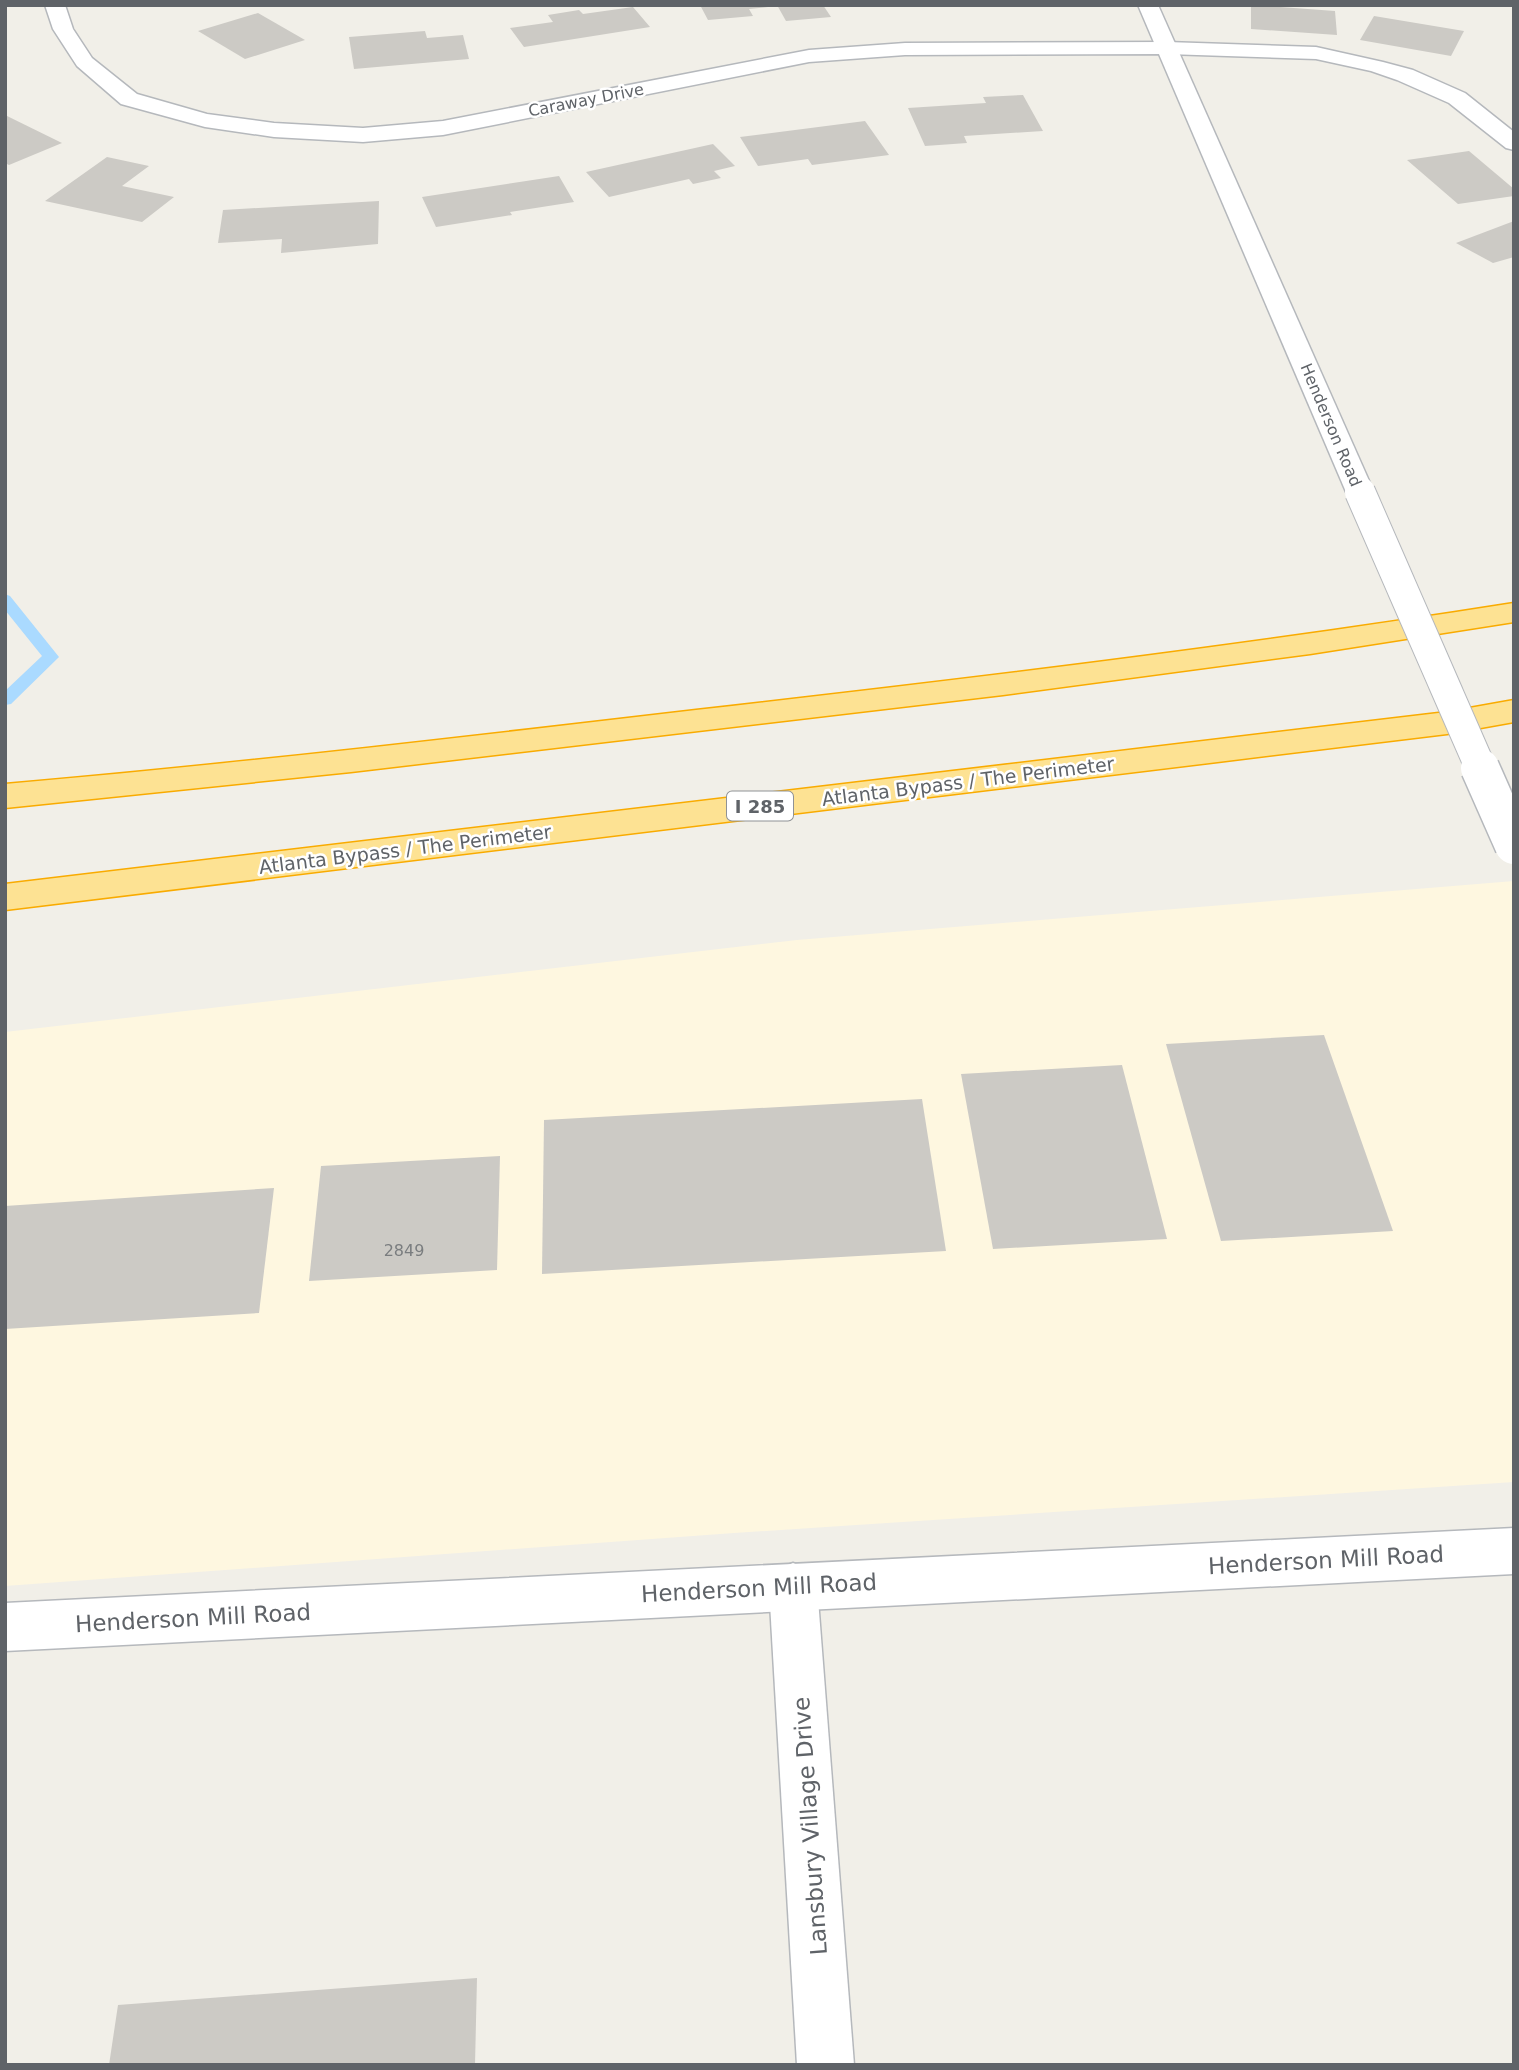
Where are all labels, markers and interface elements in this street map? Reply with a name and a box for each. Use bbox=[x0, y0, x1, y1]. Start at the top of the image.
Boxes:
street label: Caraway Drive bbox=[527, 79, 645, 121]
street label: Henderson Road bbox=[1296, 360, 1366, 490]
street label: Atlanta Bypass / The Perimeter bbox=[820, 752, 1116, 810]
road number: I 285 bbox=[727, 792, 793, 820]
street label: Atlanta Bypass / The Perimeter bbox=[257, 820, 553, 878]
house number: 2849 bbox=[384, 1241, 424, 1260]
street label: Henderson Mill Road bbox=[1207, 1541, 1445, 1579]
street label: Henderson Mill Road bbox=[640, 1569, 878, 1607]
street label: Henderson Mill Road bbox=[74, 1599, 312, 1637]
street label: Lansbury Village Drive bbox=[788, 1696, 832, 1956]

